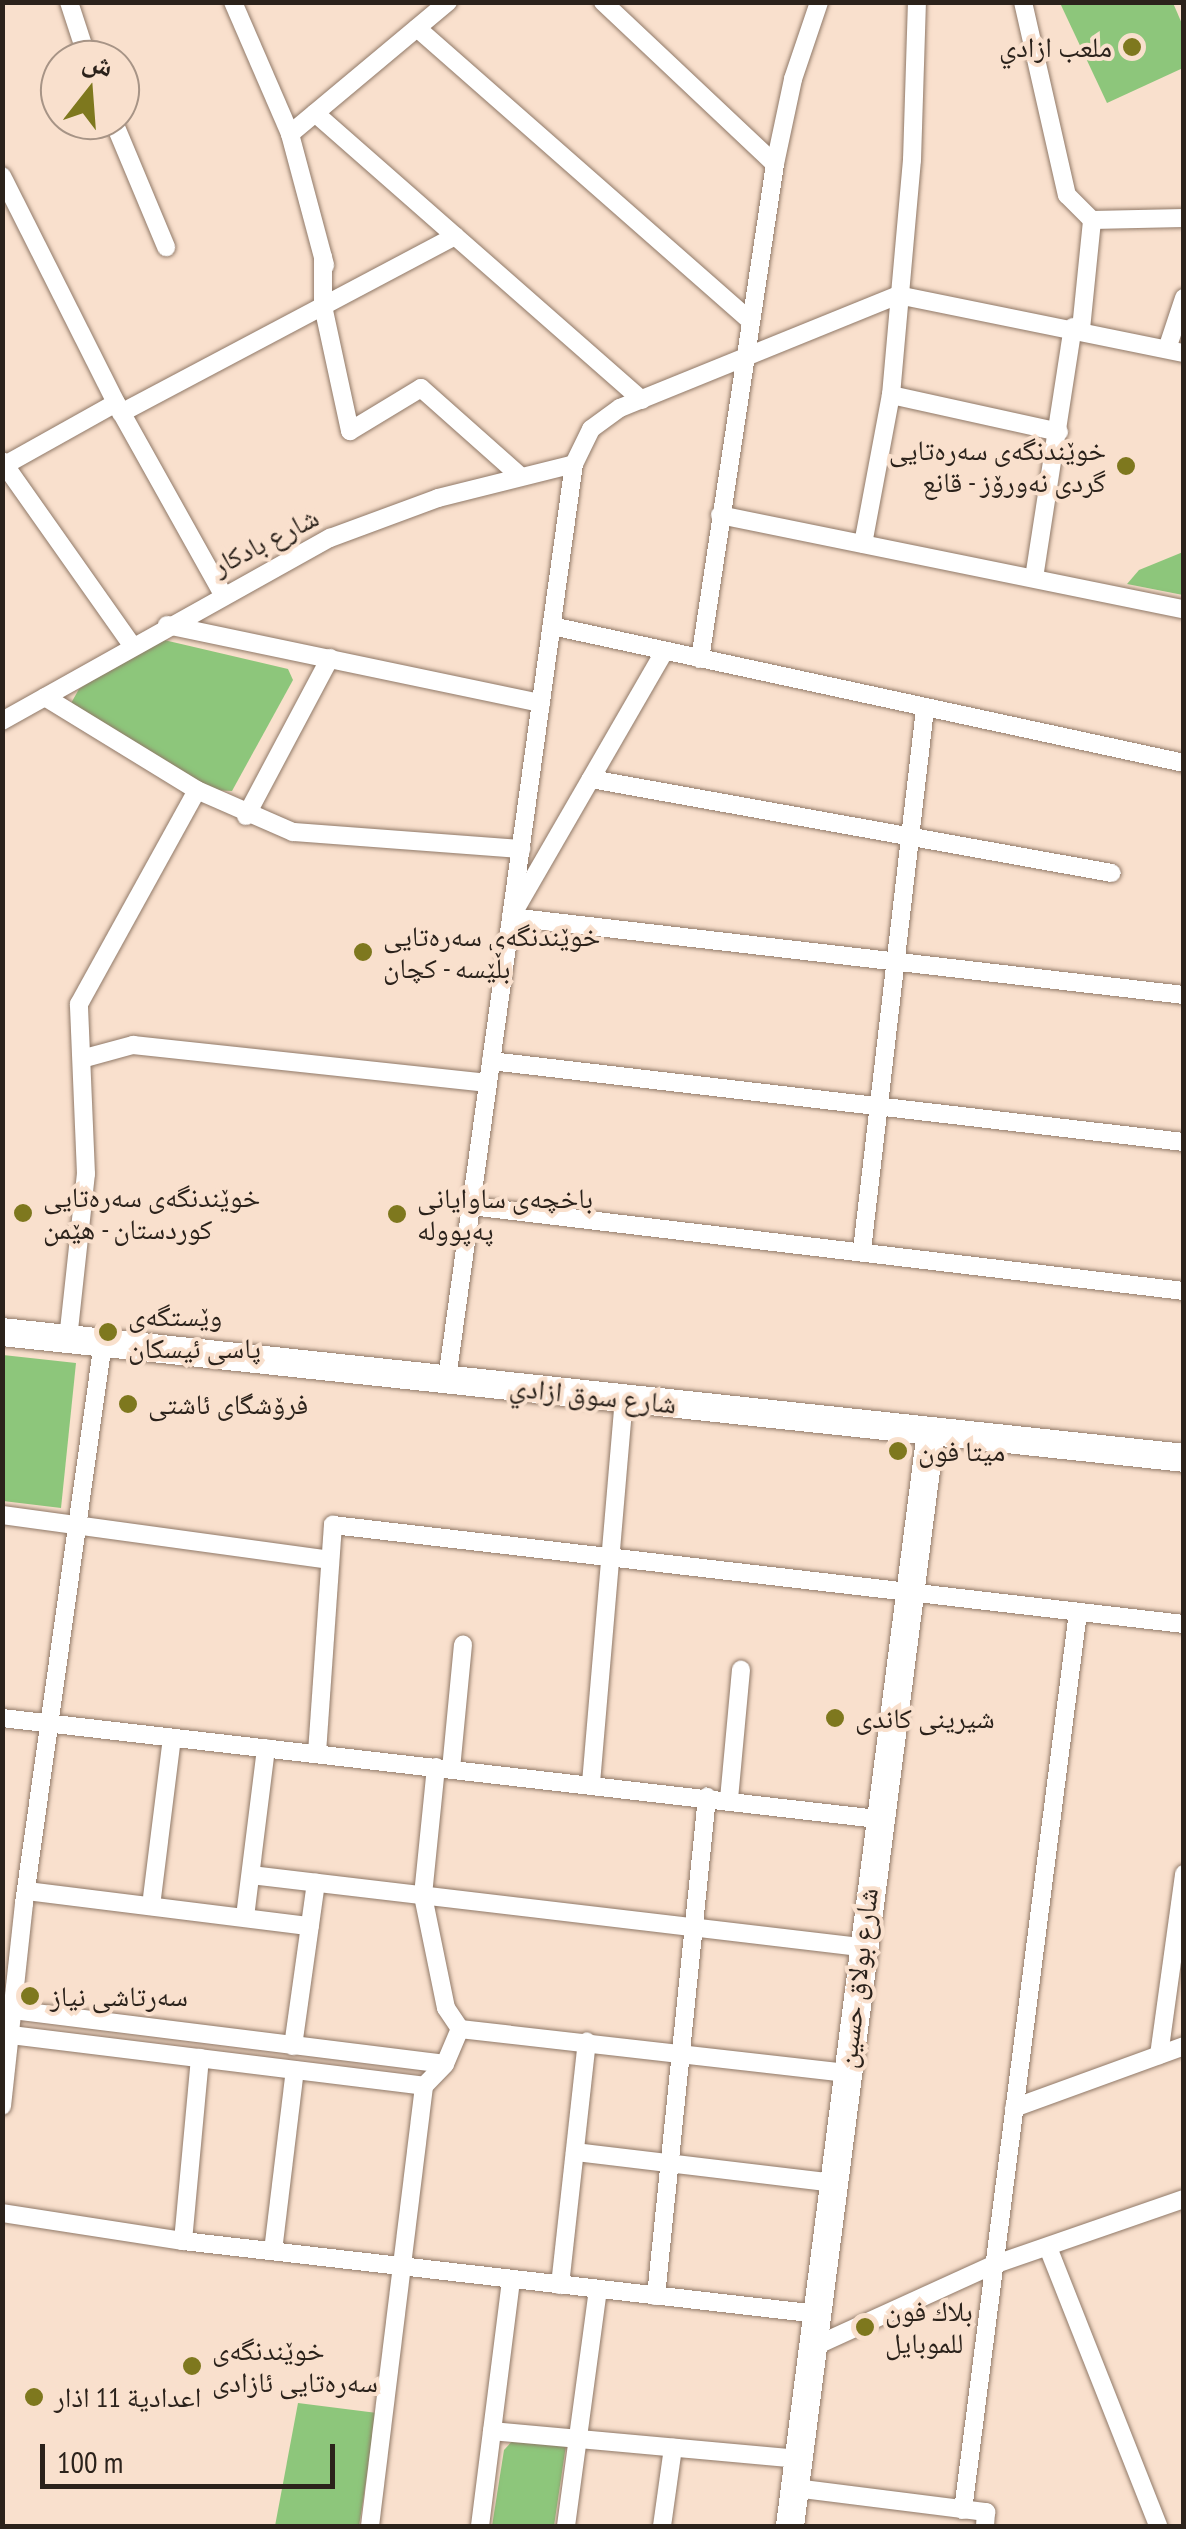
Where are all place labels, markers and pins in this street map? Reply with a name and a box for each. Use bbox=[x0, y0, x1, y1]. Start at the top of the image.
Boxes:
place label: ملعب ازادي bbox=[999, 30, 1112, 64]
marker: ملعب ازادي bbox=[1121, 36, 1143, 58]
place label: خوێندنگەی سەرەتایی گردی نەورۆز - قانع bbox=[889, 433, 1106, 499]
marker: خوێندنگەی سەرەتایی گردی نەورۆز - قانع bbox=[1115, 455, 1137, 477]
place label: خوێندنگەی سەرەتایی بڵێسە - کچان bbox=[383, 919, 600, 985]
marker: خوێندنگەی سەرەتایی بڵێسە - کچان bbox=[352, 941, 374, 963]
place label: خوێندنگەی سەرەتایی کوردستان - هێمن bbox=[43, 1180, 260, 1246]
place label: باخچەی ساوایانی پەپوولە bbox=[417, 1181, 593, 1247]
marker: خوێندنگەی سەرەتایی کوردستان - هێمن bbox=[12, 1202, 34, 1224]
marker: باخچەی ساوایانی پەپوولە bbox=[386, 1203, 408, 1225]
place label: وێستگەی پاسی ئیسکان bbox=[128, 1299, 261, 1365]
marker: وێستگەی پاسی ئیسکان bbox=[97, 1321, 119, 1343]
place label: فرۆشگای ئاشتی bbox=[148, 1387, 308, 1421]
marker: فرۆشگای ئاشتی bbox=[117, 1393, 139, 1415]
place label: ميتا فون bbox=[918, 1434, 1005, 1468]
marker: ميتا فون bbox=[887, 1440, 909, 1462]
place label: شیرینی کاندی bbox=[855, 1701, 995, 1735]
marker: شیرینی کاندی bbox=[824, 1707, 846, 1729]
place label: سەرتاشی نیاز bbox=[50, 1979, 188, 2013]
marker: سەرتاشی نیاز bbox=[19, 1985, 41, 2007]
place label: بلاك فون للموبايل bbox=[885, 2294, 973, 2360]
marker: بلاك فون للموبايل bbox=[854, 2316, 876, 2338]
place label: خوێندنگەی سەرەتایی ئازادی bbox=[212, 2333, 378, 2399]
marker: خوێندنگەی سەرەتایی ئازادی bbox=[181, 2355, 203, 2377]
place label: اعدادية 11 اذار bbox=[54, 2380, 201, 2414]
marker: اعدادية 11 اذار bbox=[23, 2386, 45, 2408]

